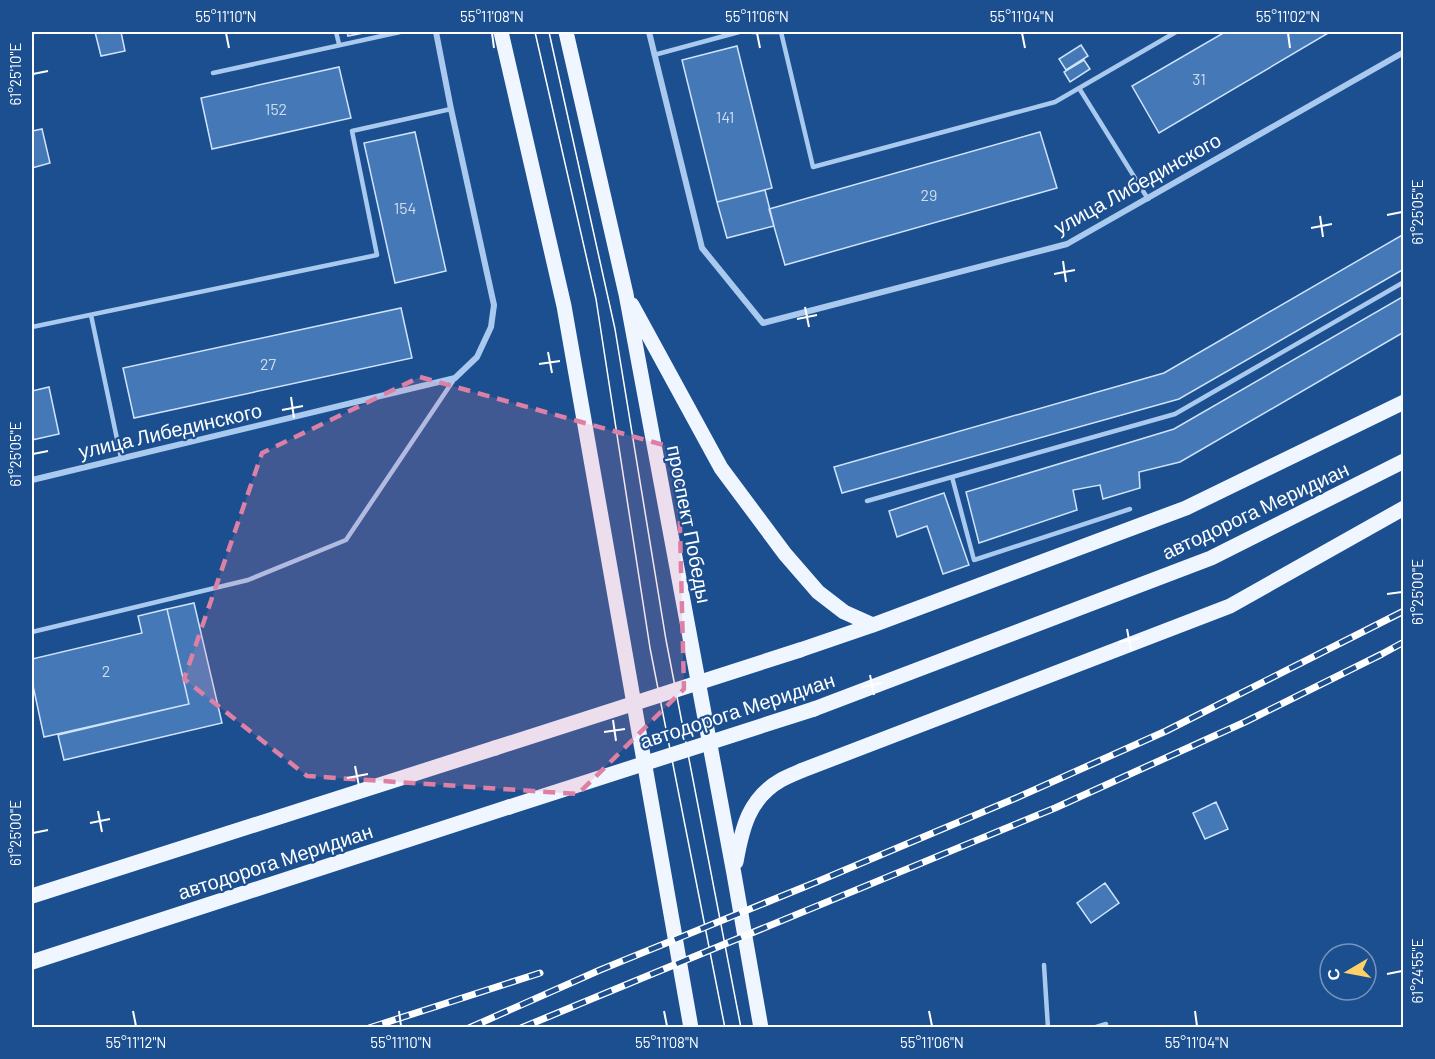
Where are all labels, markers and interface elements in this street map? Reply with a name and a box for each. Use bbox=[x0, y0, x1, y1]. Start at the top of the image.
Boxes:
text: 55°11'10"N bbox=[195, 7, 257, 25]
text: 55°11'08"N bbox=[460, 7, 524, 25]
text: 55°11'06"N bbox=[725, 7, 789, 25]
text: 55°11'04"N bbox=[990, 7, 1054, 25]
text: 55°11'02"N bbox=[1256, 7, 1320, 25]
text: 61°25'10"E bbox=[6, 43, 24, 105]
house number: 31 bbox=[1192, 69, 1206, 88]
house number: 152 bbox=[265, 99, 287, 118]
house number: 141 bbox=[716, 107, 734, 126]
street label: улица Либединского bbox=[1049, 127, 1225, 239]
text: 61°25'05"E bbox=[1408, 179, 1426, 245]
house number: 29 bbox=[921, 185, 937, 204]
house number: 154 bbox=[394, 198, 416, 217]
house number: 27 bbox=[260, 354, 276, 373]
street label: улица Либединского bbox=[76, 397, 264, 463]
text: 61°25'05"E bbox=[6, 421, 24, 487]
street label: проспект Победы bbox=[663, 443, 717, 605]
street label: автодорога Меридиан bbox=[1158, 456, 1352, 564]
text: 61°25'00"E bbox=[1408, 559, 1426, 625]
house number: 2 bbox=[102, 661, 110, 680]
street label: автодорога Меридиан bbox=[637, 667, 837, 753]
text: 61°25'00"E bbox=[6, 800, 24, 866]
street label: автодорога Меридиан bbox=[175, 818, 375, 904]
text: 61°24'55"E bbox=[1408, 939, 1426, 1003]
north arrow bbox=[1318, 942, 1378, 1002]
text: С bbox=[1322, 967, 1343, 982]
text: 55°11'12"N bbox=[105, 1033, 167, 1051]
text: 55°11'10"N bbox=[370, 1033, 432, 1051]
text: 55°11'08"N bbox=[635, 1033, 699, 1051]
text: 55°11'06"N bbox=[900, 1033, 964, 1051]
text: 55°11'04"N bbox=[1165, 1033, 1229, 1051]

